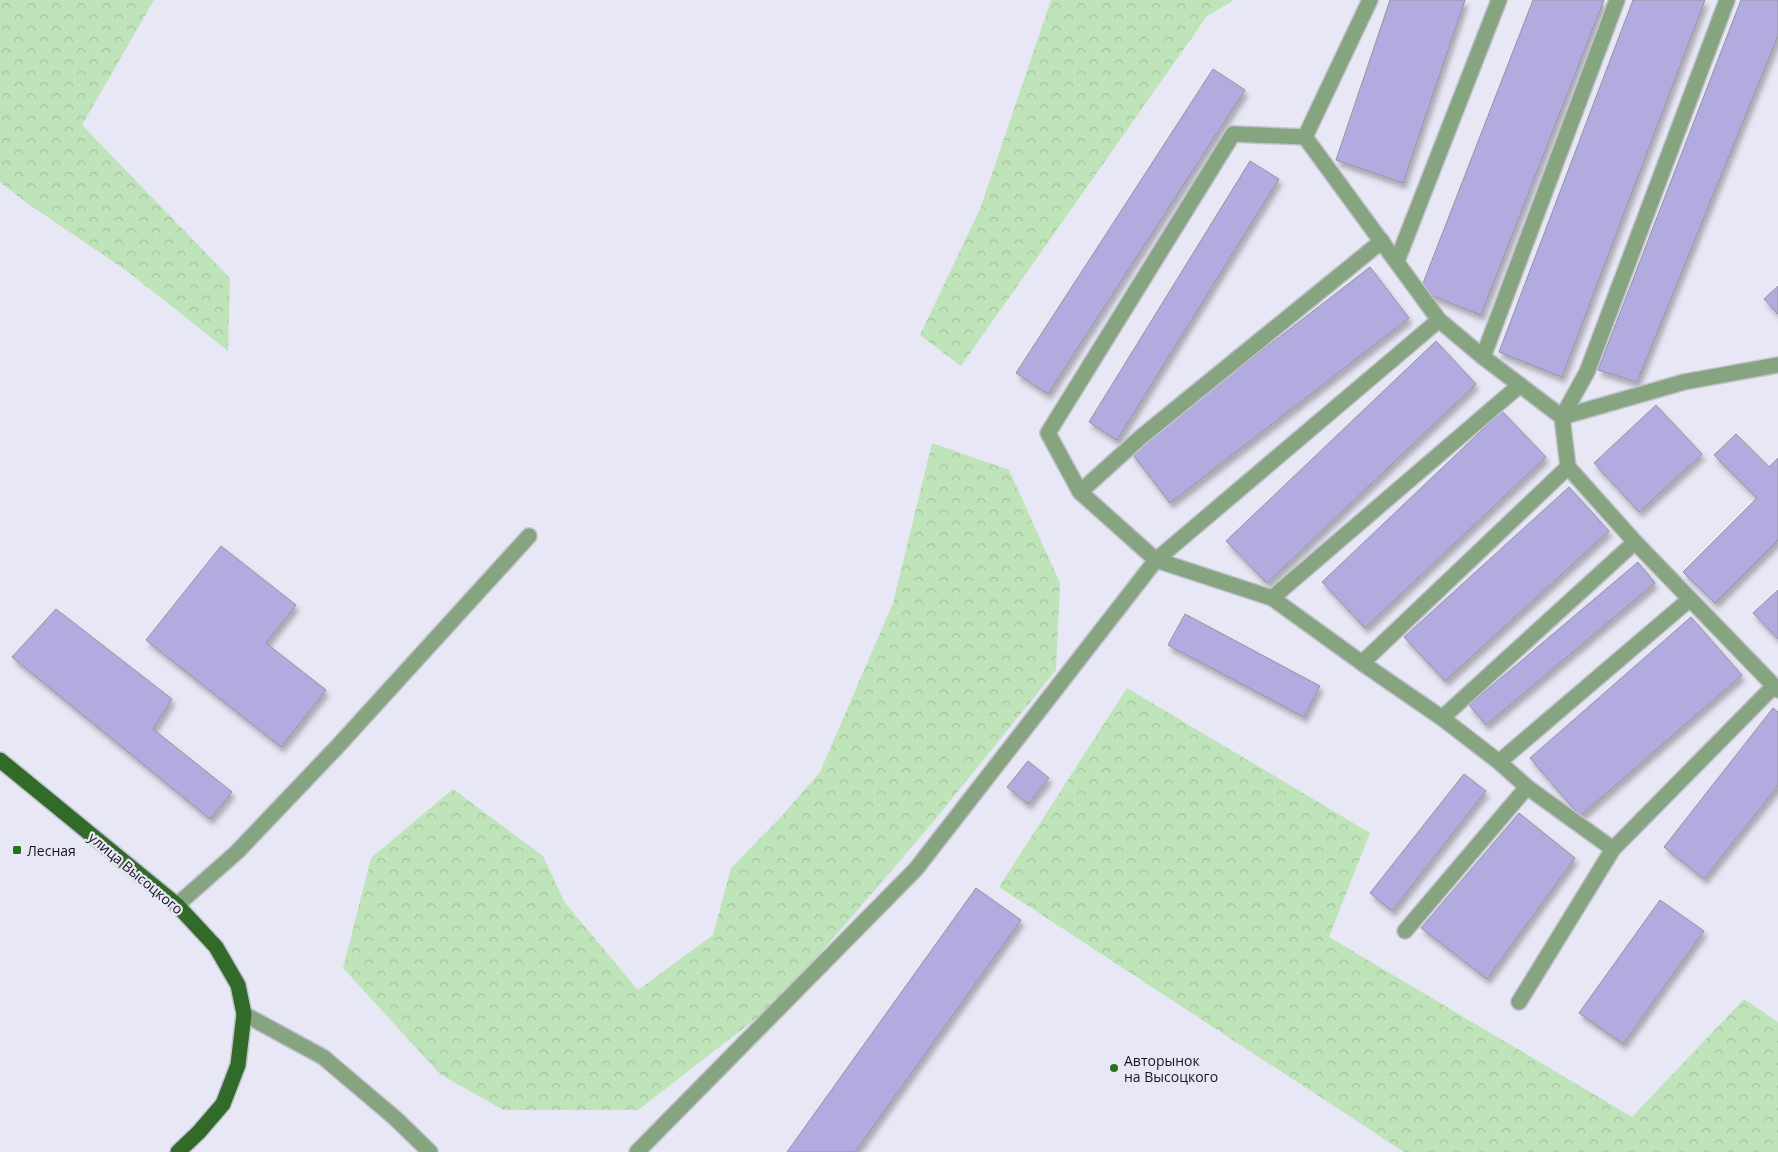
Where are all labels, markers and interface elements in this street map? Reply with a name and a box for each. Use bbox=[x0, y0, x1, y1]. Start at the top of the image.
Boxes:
street label: улица Высоцкого bbox=[85, 828, 187, 918]
place label: Лесная bbox=[27, 841, 76, 860]
marker: Лесная bbox=[11, 844, 23, 856]
place label: Авторынок на Высоцкого bbox=[1124, 1051, 1218, 1086]
marker: Авторынок на Высоцкого bbox=[1108, 1062, 1120, 1074]

